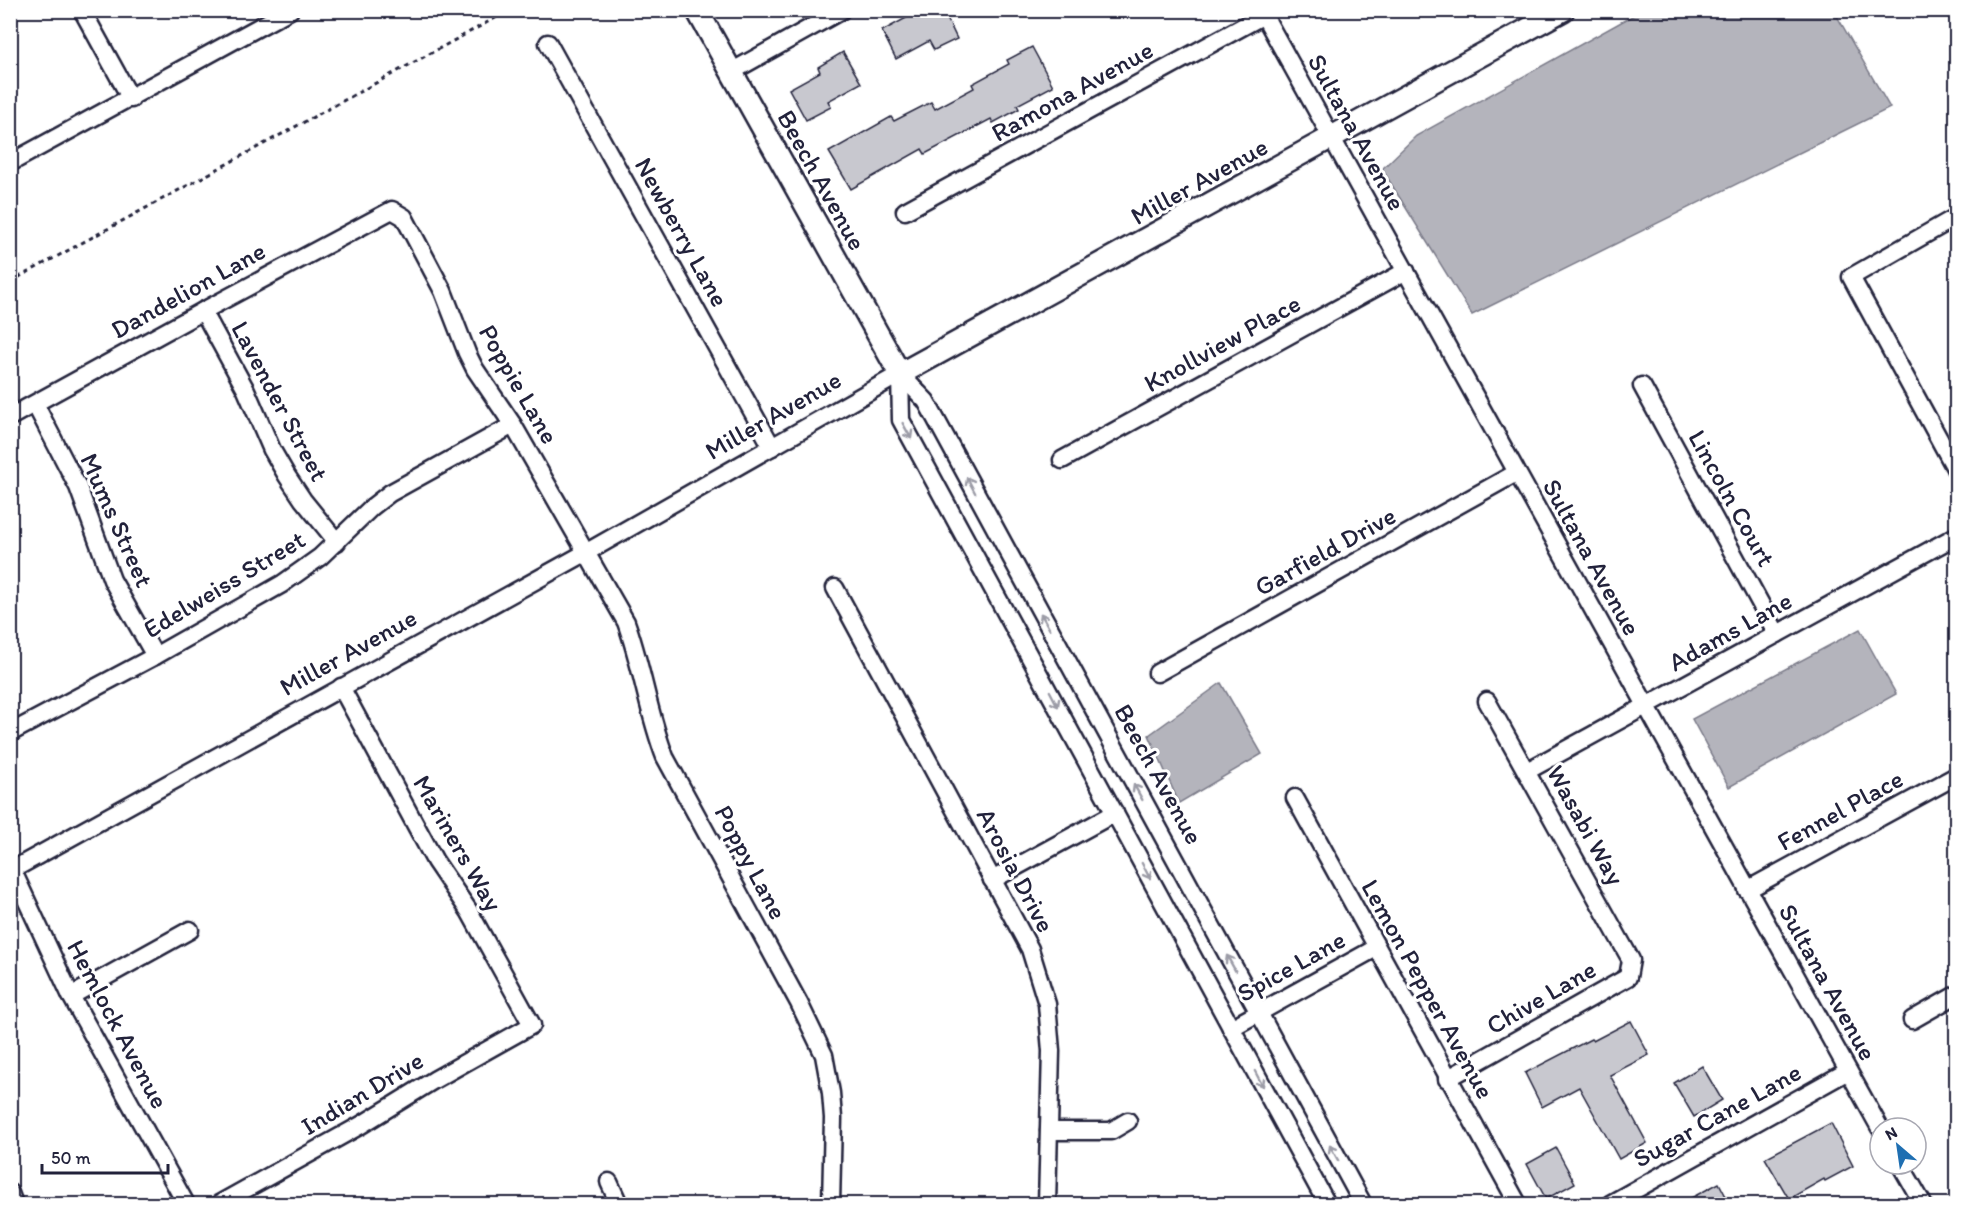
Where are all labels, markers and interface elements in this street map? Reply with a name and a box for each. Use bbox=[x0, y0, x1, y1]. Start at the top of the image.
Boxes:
street label: Ramona Avenue bbox=[986, 33, 1158, 149]
street label: Sultana Avenue bbox=[1301, 48, 1413, 216]
street label: Beech Avenue bbox=[770, 104, 874, 256]
street label: Miller Avenue bbox=[1125, 130, 1273, 232]
street label: Newberry Lane bbox=[628, 152, 736, 312]
street label: Dandelion Lane bbox=[105, 234, 271, 346]
street label: Knollview Place bbox=[1138, 287, 1306, 399]
street label: Lavender Street bbox=[224, 315, 336, 487]
street label: Poppie Lane bbox=[472, 319, 566, 449]
street label: Miller Avenue bbox=[699, 363, 847, 467]
one-way arrow bbox=[901, 422, 913, 439]
street label: Lincoln Court bbox=[1681, 424, 1783, 572]
street label: Mums Street bbox=[73, 448, 161, 592]
street label: Sultana Avenue bbox=[1536, 473, 1648, 641]
one-way arrow bbox=[965, 477, 977, 494]
street label: Garfield Drive bbox=[1249, 499, 1401, 603]
street label: Edelweiss Street bbox=[137, 523, 311, 645]
street label: Adams Lane bbox=[1663, 584, 1797, 678]
street label: Miller Avenue bbox=[274, 601, 422, 703]
one-way arrow bbox=[1039, 613, 1051, 630]
one-way arrow bbox=[1049, 690, 1060, 708]
street label: Beech Avenue bbox=[1107, 698, 1211, 850]
street label: Wasabi Way bbox=[1540, 759, 1632, 891]
street label: Fennel Place bbox=[1771, 762, 1909, 858]
street label: Mariners Way bbox=[406, 769, 510, 917]
one-way arrow bbox=[1132, 784, 1144, 801]
street label: Poppy Lane bbox=[707, 799, 795, 925]
street label: Arosia Drive bbox=[970, 802, 1062, 938]
one-way arrow bbox=[1140, 862, 1152, 879]
street label: Lemon Pepper Avenue bbox=[1354, 874, 1502, 1104]
street label: Sultana Avenue bbox=[1772, 898, 1884, 1066]
street label: Spice Lane bbox=[1231, 923, 1351, 1009]
street label: Hemlock Avenue bbox=[60, 934, 176, 1114]
street label: Chive Lane bbox=[1480, 953, 1602, 1041]
one-way arrow bbox=[1225, 955, 1236, 973]
street label: Indian Drive bbox=[295, 1044, 429, 1142]
street label: Sugar Cane Lane bbox=[1627, 1056, 1807, 1174]
one-way arrow bbox=[1253, 1070, 1265, 1087]
north arrow bbox=[1868, 1116, 1928, 1176]
text: N bbox=[1882, 1122, 1900, 1144]
scale bar bbox=[42, 1137, 168, 1175]
one-way arrow bbox=[1328, 1145, 1340, 1162]
text: 50 m bbox=[51, 1147, 91, 1169]

